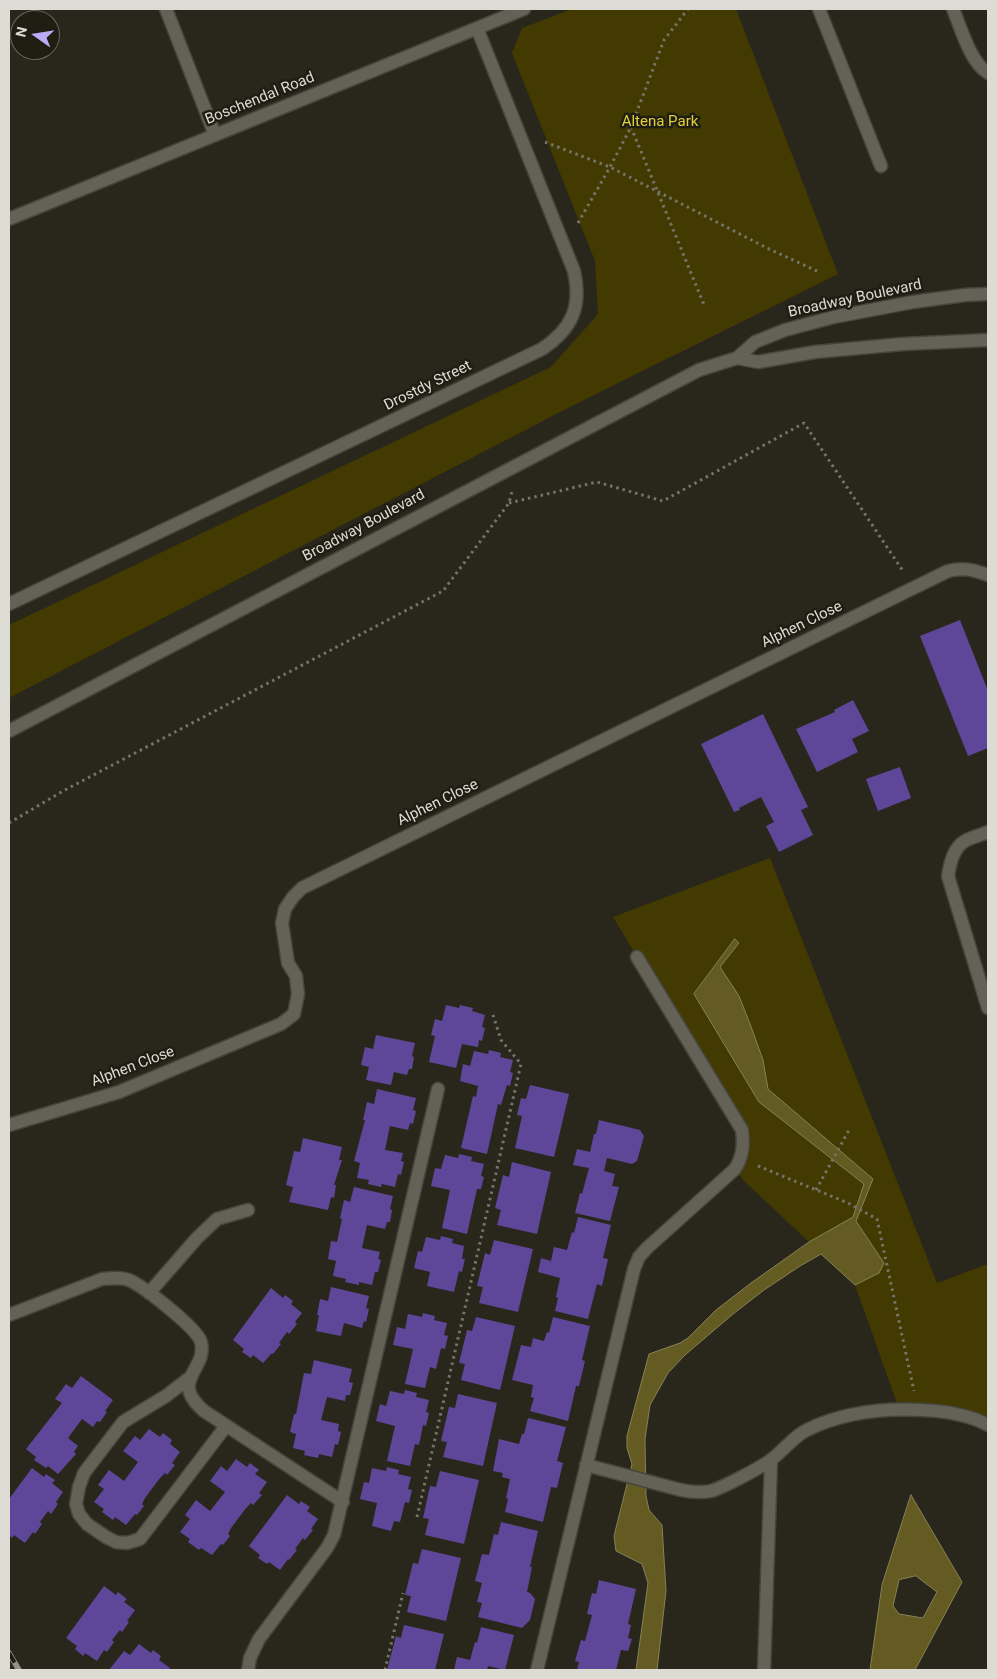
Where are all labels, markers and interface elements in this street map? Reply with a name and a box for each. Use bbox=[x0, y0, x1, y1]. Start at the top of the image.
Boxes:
north arrow bbox=[10, 10, 60, 60]
text: N bbox=[12, 25, 30, 38]
street label: Boschendal Road bbox=[203, 69, 317, 129]
park label: Altena Park bbox=[622, 113, 698, 131]
street label: Broadway Boulevard bbox=[787, 276, 923, 322]
street label: Drostdy Street bbox=[381, 357, 475, 415]
street label: Broadway Boulevard bbox=[300, 486, 428, 566]
street label: Alphen Close bbox=[759, 598, 845, 652]
street label: Alphen Close bbox=[395, 776, 481, 830]
street label: Alphen Close bbox=[89, 1043, 177, 1091]

